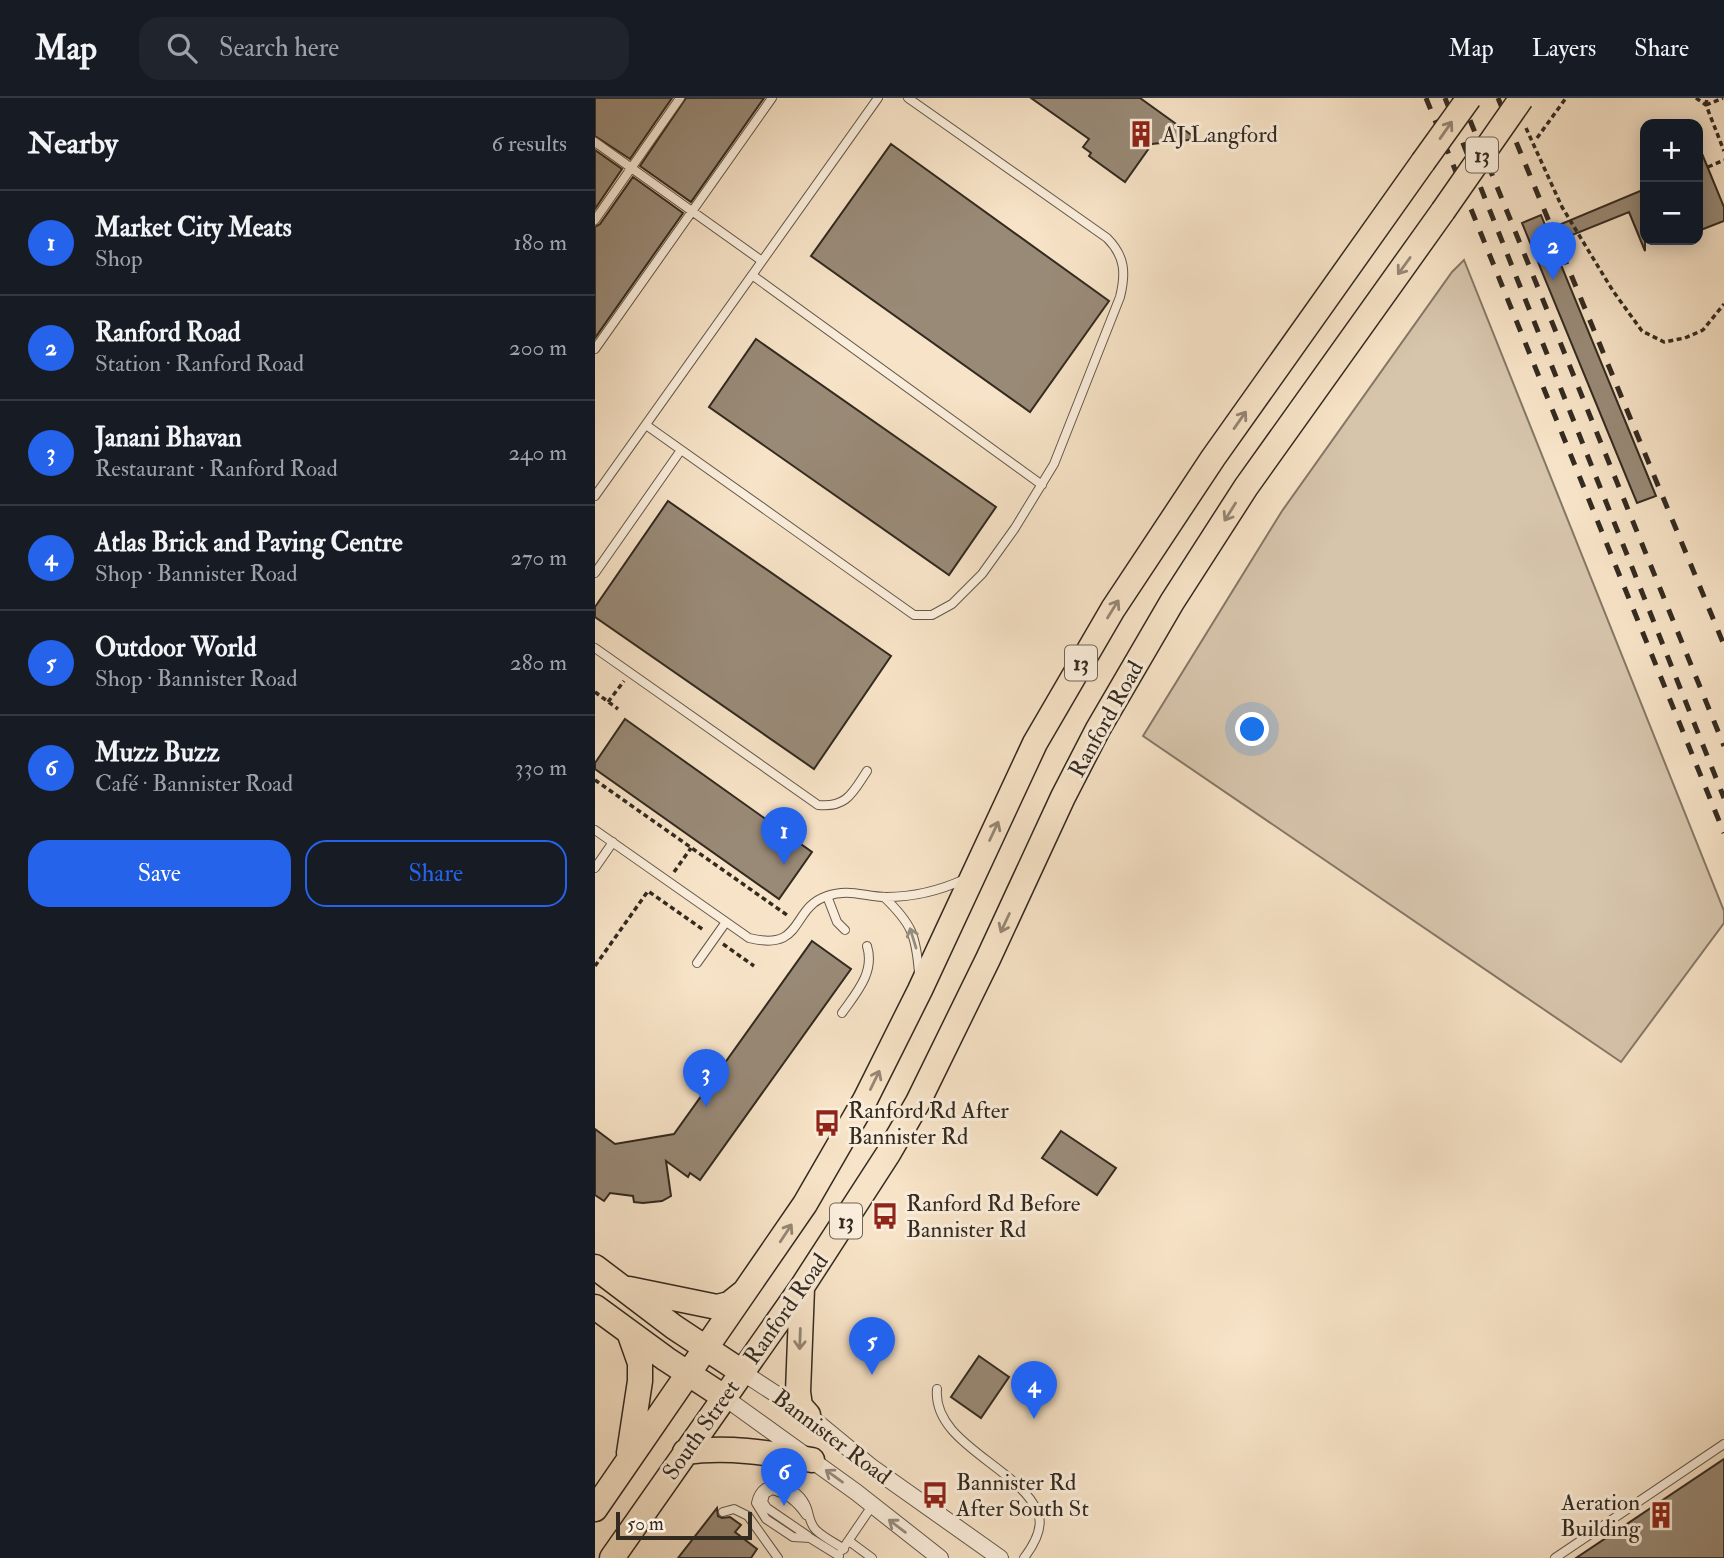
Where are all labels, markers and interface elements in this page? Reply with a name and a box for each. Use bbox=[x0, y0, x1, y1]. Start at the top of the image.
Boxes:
search box bbox=[139, 17, 629, 80]
text: Map bbox=[35, 28, 97, 69]
icon: search bbox=[163, 29, 201, 67]
text: Search here bbox=[219, 32, 339, 64]
text: Map bbox=[1449, 33, 1494, 64]
text: Layers bbox=[1532, 33, 1596, 64]
text: Share bbox=[1634, 33, 1689, 64]
building icon: AJ Langford bbox=[1126, 119, 1156, 149]
map controls bbox=[1640, 119, 1703, 245]
button: + bbox=[1640, 119, 1703, 182]
place label: AJ Langford bbox=[1161, 120, 1278, 149]
one-way arrow bbox=[1439, 121, 1453, 140]
text: Nearby bbox=[28, 125, 118, 162]
text: 6 results bbox=[492, 129, 567, 158]
road number: 13 bbox=[1466, 138, 1498, 172]
button: − bbox=[1640, 182, 1703, 245]
text: Market City Meats bbox=[95, 212, 292, 244]
pin: 2 bbox=[1530, 222, 1576, 280]
text: 1 bbox=[47, 228, 55, 257]
text: 180 m bbox=[514, 228, 567, 257]
text: Shop bbox=[95, 244, 143, 273]
one-way arrow bbox=[1396, 256, 1411, 275]
text: Ranford Road bbox=[95, 317, 241, 349]
text: 2 bbox=[45, 333, 57, 362]
text: 200 m bbox=[509, 333, 567, 362]
text: Station · Ranford Road bbox=[95, 349, 304, 378]
one-way arrow bbox=[1233, 411, 1247, 430]
text: Janani Bhavan bbox=[95, 422, 242, 454]
text: 3 bbox=[47, 438, 55, 467]
text: 240 m bbox=[508, 438, 567, 467]
text: Restaurant · Ranford Road bbox=[95, 454, 338, 483]
one-way arrow bbox=[1222, 501, 1236, 521]
text: Atlas Brick and Paving Centre bbox=[95, 527, 403, 559]
text: 4 bbox=[45, 543, 57, 572]
text: 270 m bbox=[510, 543, 567, 572]
text: Shop · Bannister Road bbox=[95, 559, 298, 588]
one-way arrow bbox=[1106, 599, 1120, 619]
text: Outdoor World bbox=[95, 632, 256, 664]
road number: 13 bbox=[1065, 646, 1097, 680]
text: 5 bbox=[46, 648, 56, 677]
text: 280 m bbox=[510, 648, 567, 677]
street label: Ranford Road bbox=[1062, 656, 1150, 782]
text: Shop · Bannister Road bbox=[95, 664, 298, 693]
your location bbox=[1235, 712, 1269, 746]
text: Muzz Buzz bbox=[95, 737, 220, 769]
text: 6 bbox=[45, 753, 57, 782]
text: 330 m bbox=[515, 753, 567, 782]
text: Café · Bannister Road bbox=[95, 769, 293, 798]
pin: 1 bbox=[761, 807, 807, 865]
one-way arrow bbox=[987, 821, 1001, 842]
button: Save bbox=[28, 840, 291, 907]
button: Share bbox=[305, 840, 567, 907]
one-way arrow bbox=[998, 912, 1011, 933]
one-way arrow bbox=[906, 928, 919, 950]
pin: 3 bbox=[683, 1049, 729, 1107]
one-way arrow bbox=[868, 1070, 882, 1091]
place label: Ranford Rd After Bannister Rd bbox=[848, 1096, 1009, 1151]
bus stop icon: Ranford Rd After Bannister Rd bbox=[812, 1108, 842, 1138]
place label: Ranford Rd Before Bannister Rd bbox=[906, 1189, 1081, 1244]
bus stop icon: Ranford Rd Before Bannister Rd bbox=[870, 1201, 900, 1231]
road number: 13 bbox=[830, 1204, 862, 1238]
one-way arrow bbox=[779, 1224, 793, 1244]
street label: Ranford Road bbox=[737, 1248, 835, 1370]
pin: 5 bbox=[849, 1317, 895, 1375]
one-way arrow bbox=[794, 1328, 807, 1351]
pin: 4 bbox=[1011, 1361, 1057, 1419]
street label: South Street bbox=[656, 1374, 746, 1486]
street label: Bannister Road bbox=[767, 1383, 897, 1491]
pin: 6 bbox=[761, 1448, 807, 1506]
place label: Bannister Rd After South St bbox=[955, 1468, 1089, 1523]
one-way arrow bbox=[825, 1469, 844, 1483]
bus stop icon: Bannister Rd After South St bbox=[920, 1480, 950, 1510]
place label: Aeration Building bbox=[1560, 1488, 1641, 1543]
building icon: Aeration Building bbox=[1646, 1500, 1676, 1530]
scale bar bbox=[616, 1509, 753, 1541]
text: 50 m bbox=[627, 1512, 664, 1536]
one-way arrow bbox=[888, 1518, 907, 1533]

